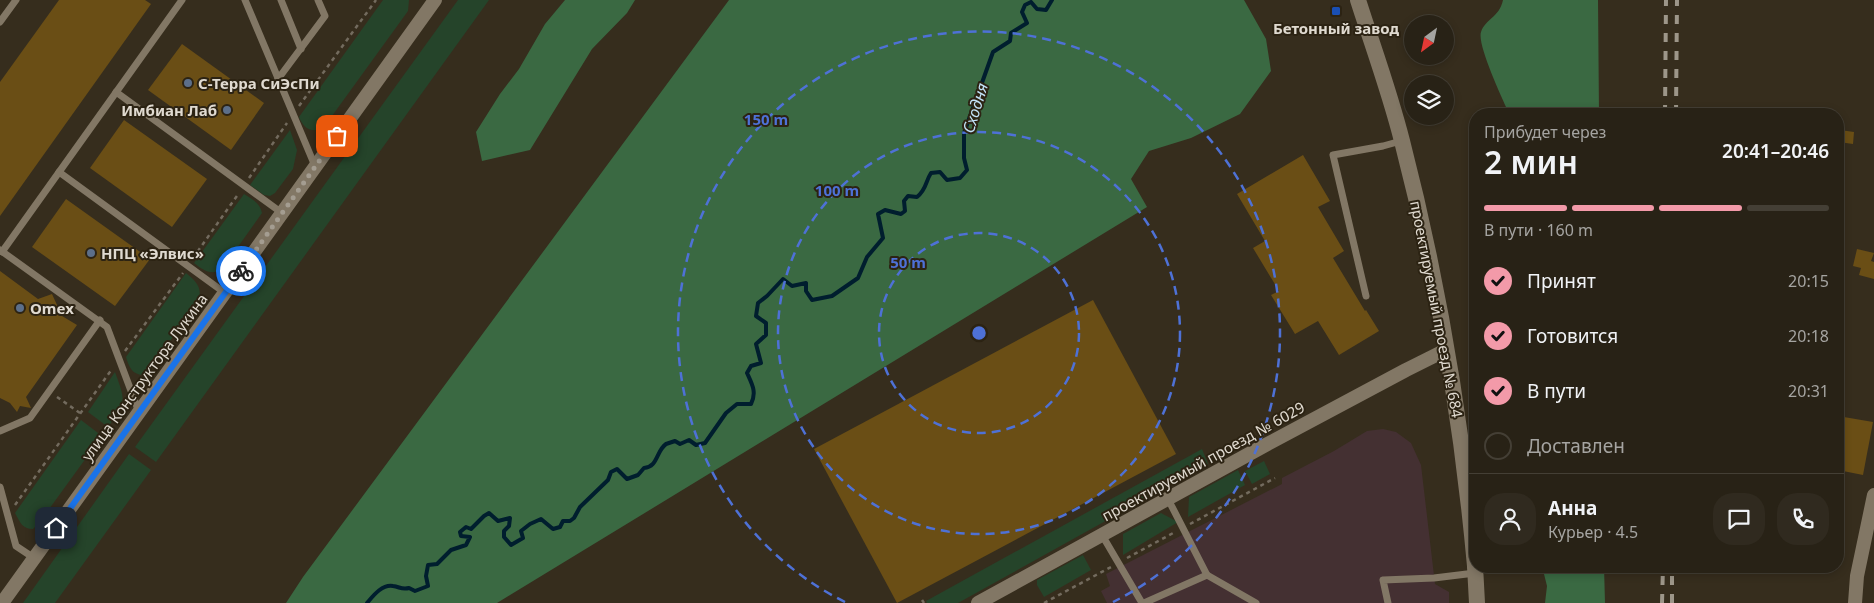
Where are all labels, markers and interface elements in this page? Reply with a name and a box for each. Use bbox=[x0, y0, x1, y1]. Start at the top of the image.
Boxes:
marker: Бетонный завод bbox=[1330, 5, 1342, 17]
north arrow bbox=[1404, 15, 1454, 65]
map controls bbox=[1404, 15, 1454, 125]
place label: Бетонный завод bbox=[1273, 18, 1399, 38]
place label: С-Терра СиЭсПи bbox=[198, 73, 320, 93]
button: layers bbox=[1404, 75, 1454, 125]
marker: С-Терра СиЭсПи bbox=[182, 77, 194, 89]
water label: Сходня bbox=[957, 80, 993, 136]
place label: Имбиан Лаб bbox=[121, 100, 217, 120]
marker: Имбиан Лаб bbox=[221, 104, 233, 116]
text: 150 m bbox=[744, 109, 788, 129]
pin bbox=[316, 115, 358, 157]
text: Прибудет через bbox=[1484, 121, 1606, 143]
icon: bag bbox=[323, 122, 351, 150]
text: 20:41–20:46 bbox=[1722, 138, 1829, 164]
text: 2 мин bbox=[1484, 140, 1578, 183]
text: 100 m bbox=[815, 180, 859, 200]
street label: проектируемый проезд № 684 bbox=[1406, 199, 1468, 420]
text: В пути · 160 m bbox=[1484, 219, 1593, 241]
place label: НПЦ «Элвис» bbox=[101, 243, 204, 263]
courier bbox=[216, 246, 266, 296]
marker: НПЦ «Элвис» bbox=[85, 247, 97, 259]
text: 50 m bbox=[890, 252, 926, 272]
icon: bike bbox=[227, 257, 255, 285]
icon: check bbox=[1484, 267, 1512, 295]
text: Принят bbox=[1527, 268, 1596, 294]
text: 20:15 bbox=[1788, 270, 1829, 292]
street label: улица Конструктора Лукина bbox=[76, 289, 212, 465]
place label: Omex bbox=[30, 298, 74, 318]
marker: Omex bbox=[14, 302, 26, 314]
icon: check bbox=[1484, 322, 1512, 350]
text: Готовится bbox=[1527, 323, 1618, 349]
centre of rings bbox=[970, 324, 988, 342]
text: 20:18 bbox=[1788, 325, 1829, 347]
icon: check bbox=[1484, 377, 1512, 405]
text: В пути bbox=[1527, 378, 1586, 404]
text: 20:31 bbox=[1788, 380, 1829, 402]
street label: проектируемый проезд № 6029 bbox=[1098, 397, 1308, 525]
text: Доставлен bbox=[1527, 433, 1625, 459]
button: person bbox=[1484, 493, 1536, 545]
button: chat bbox=[1713, 493, 1765, 545]
button: phone bbox=[1777, 493, 1829, 545]
text: Анна bbox=[1548, 495, 1597, 521]
pin bbox=[35, 507, 77, 549]
icon: home bbox=[42, 514, 70, 542]
text: Курьер · 4.5 bbox=[1548, 521, 1638, 543]

